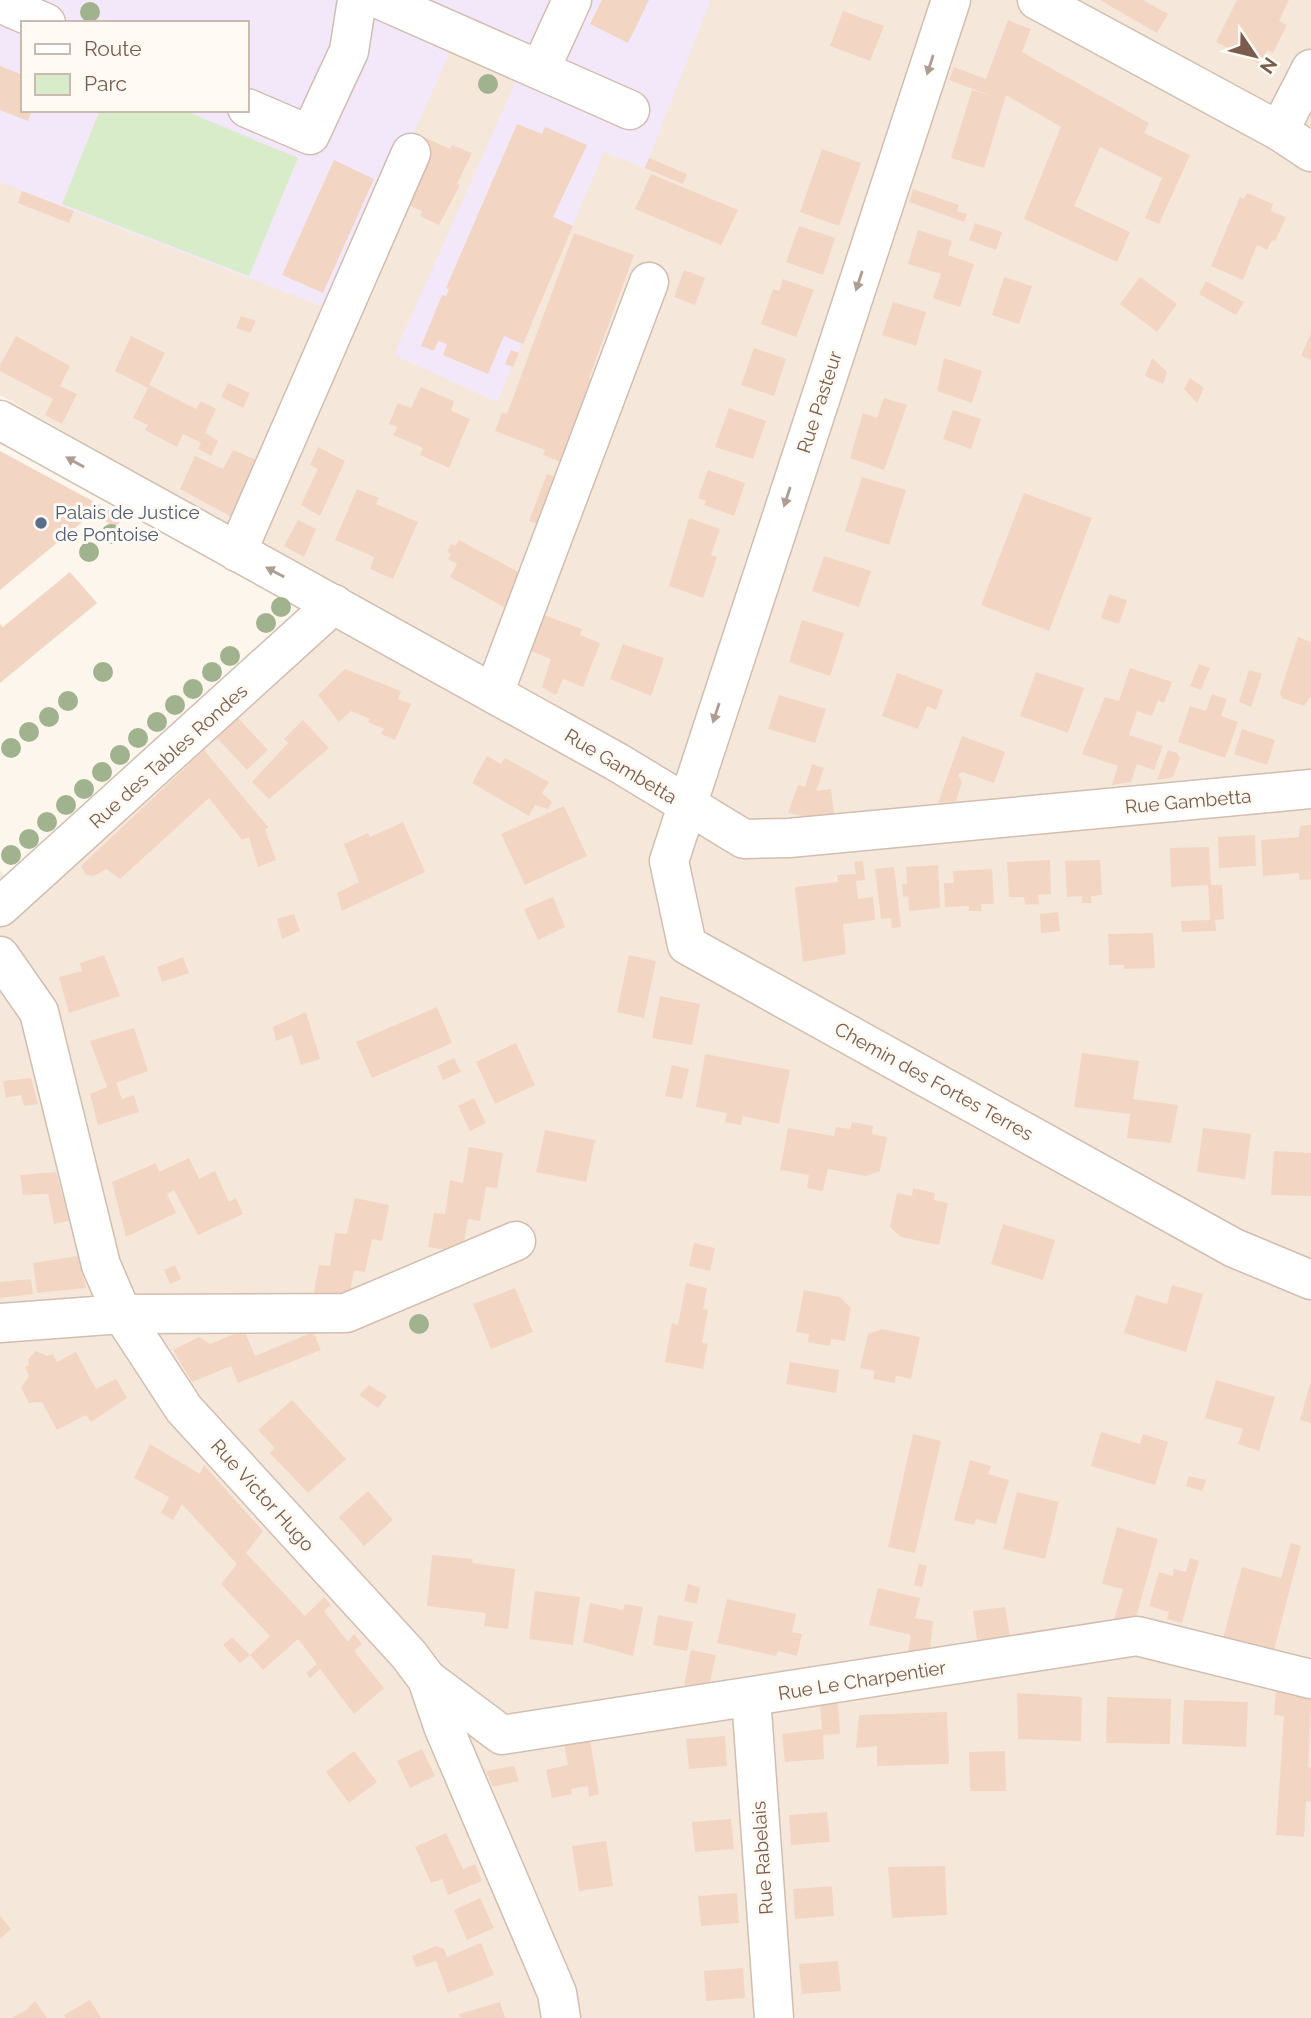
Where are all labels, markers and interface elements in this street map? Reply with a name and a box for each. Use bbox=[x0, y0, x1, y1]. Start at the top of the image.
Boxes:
legend bbox=[21, 21, 248, 112]
north arrow bbox=[1220, 21, 1290, 91]
text: Route bbox=[84, 36, 142, 61]
one-way arrow bbox=[924, 54, 935, 75]
text: N bbox=[1256, 54, 1282, 78]
text: Parc bbox=[84, 71, 127, 96]
one-way arrow bbox=[853, 271, 863, 292]
street label: Rue Pasteur bbox=[792, 348, 846, 456]
one-way arrow bbox=[65, 456, 85, 468]
one-way arrow bbox=[782, 487, 792, 508]
place label: Palais de Justice de Pontoise bbox=[55, 501, 200, 545]
marker: Palais de Justice de Pontoise bbox=[33, 515, 49, 531]
one-way arrow bbox=[264, 566, 284, 578]
street label: Rue des Tables Rondes bbox=[85, 679, 251, 833]
one-way arrow bbox=[710, 703, 721, 724]
street label: Rue Gambetta bbox=[561, 724, 681, 808]
street label: Rue Gambetta bbox=[1124, 785, 1252, 817]
street label: Chemin des Fortes Terres bbox=[831, 1017, 1037, 1145]
street label: Rue Victor Hugo bbox=[207, 1434, 319, 1556]
street label: Rue Le Charpentier bbox=[776, 1656, 948, 1704]
street label: Rue Rabelais bbox=[747, 1800, 777, 1916]

